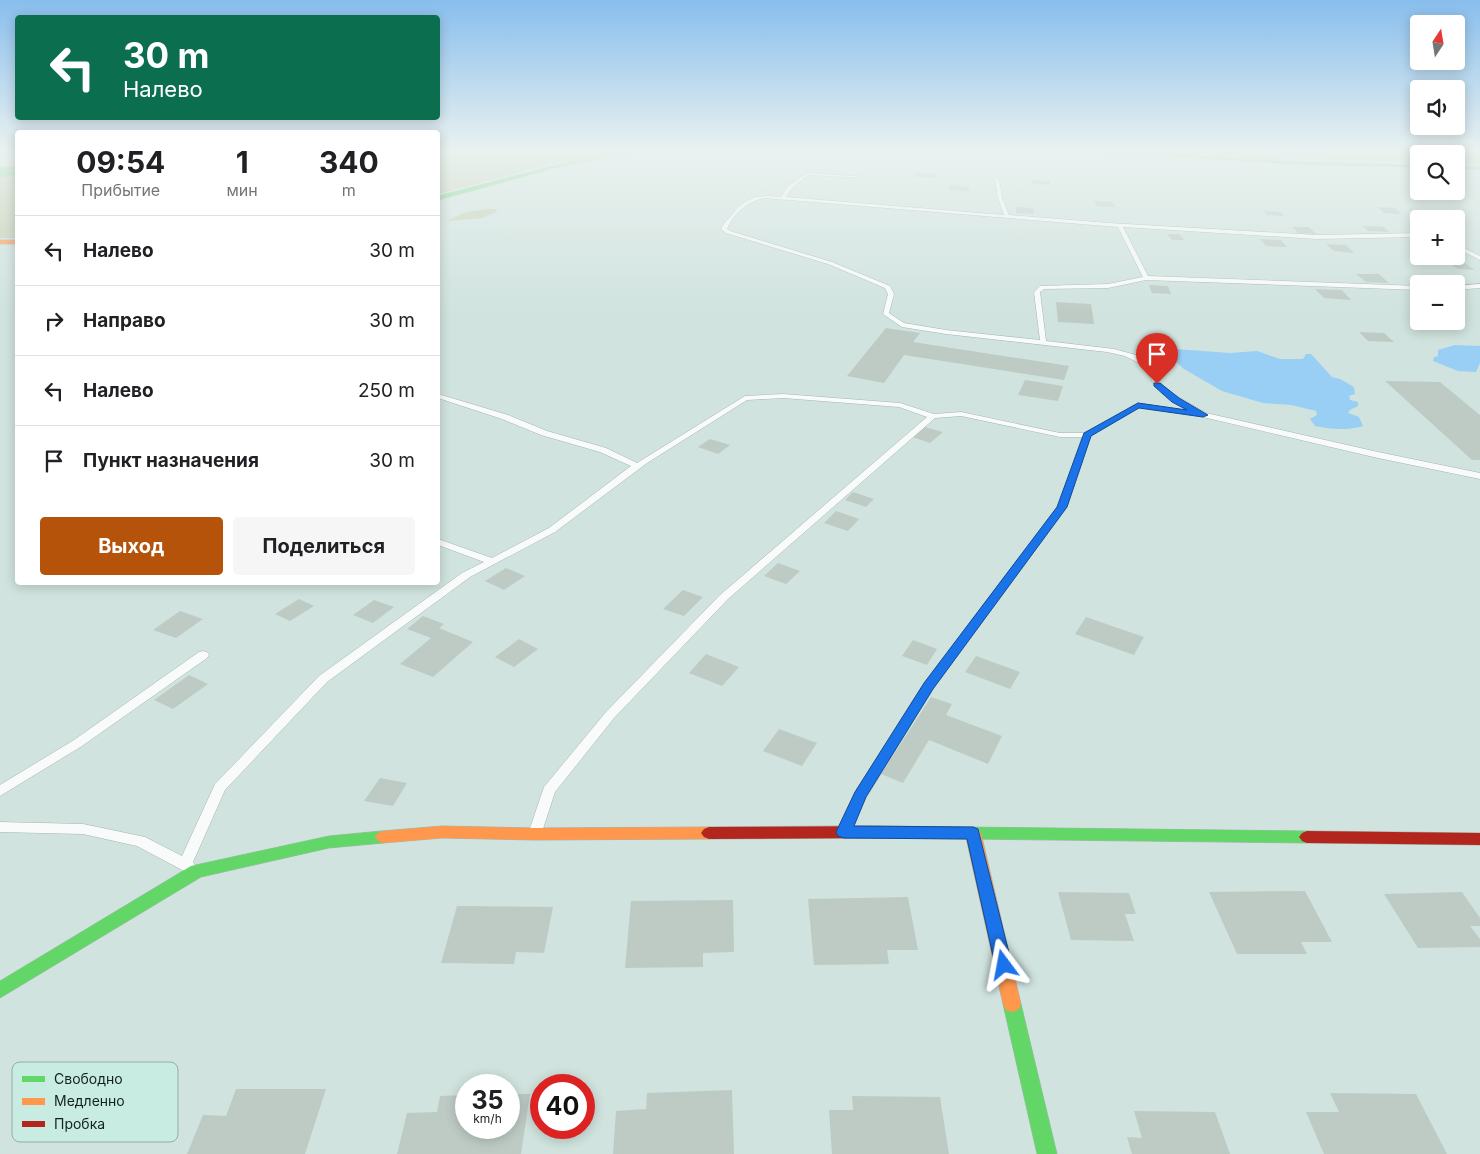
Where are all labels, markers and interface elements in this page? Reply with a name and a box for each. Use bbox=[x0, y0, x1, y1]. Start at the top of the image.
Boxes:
north arrow bbox=[1410, 15, 1465, 70]
map controls bbox=[1410, 15, 1465, 330]
text: 30 m bbox=[123, 34, 209, 76]
icon: left bbox=[40, 35, 105, 100]
text: Налево bbox=[123, 76, 203, 102]
button: sound bbox=[1410, 80, 1465, 135]
text: 09:54 bbox=[76, 144, 165, 180]
text: 1 bbox=[236, 144, 249, 180]
text: 340 bbox=[319, 144, 379, 180]
button: search bbox=[1410, 145, 1465, 200]
text: Прибытие bbox=[81, 180, 160, 200]
text: мин bbox=[227, 180, 258, 200]
text: m bbox=[342, 180, 356, 200]
button: + bbox=[1410, 210, 1465, 265]
icon: left bbox=[40, 237, 68, 265]
text: Налево bbox=[83, 239, 154, 262]
text: 30 m bbox=[369, 239, 415, 262]
button: − bbox=[1410, 275, 1465, 330]
icon: right bbox=[40, 307, 68, 335]
text: Направо bbox=[83, 309, 166, 332]
text: 30 m bbox=[369, 309, 415, 332]
pin bbox=[1136, 333, 1178, 384]
icon: arrive bbox=[1143, 340, 1171, 368]
icon: left bbox=[40, 377, 68, 405]
text: Налево bbox=[83, 379, 154, 402]
text: 250 m bbox=[358, 379, 415, 402]
icon: arrive bbox=[40, 447, 68, 475]
text: Пункт назначения bbox=[83, 449, 259, 472]
text: 30 m bbox=[369, 449, 415, 472]
button: Выход bbox=[40, 517, 223, 575]
button: Поделиться bbox=[233, 517, 415, 575]
position arrow bbox=[977, 938, 1029, 990]
legend bbox=[12, 1062, 178, 1142]
text: Свободно bbox=[54, 1070, 123, 1087]
speed limit sign: 40 bbox=[530, 1074, 595, 1139]
text: 35 bbox=[471, 1085, 504, 1115]
text: Медленно bbox=[54, 1092, 125, 1109]
text: km/h bbox=[473, 1111, 502, 1126]
text: Пробка bbox=[54, 1115, 105, 1132]

